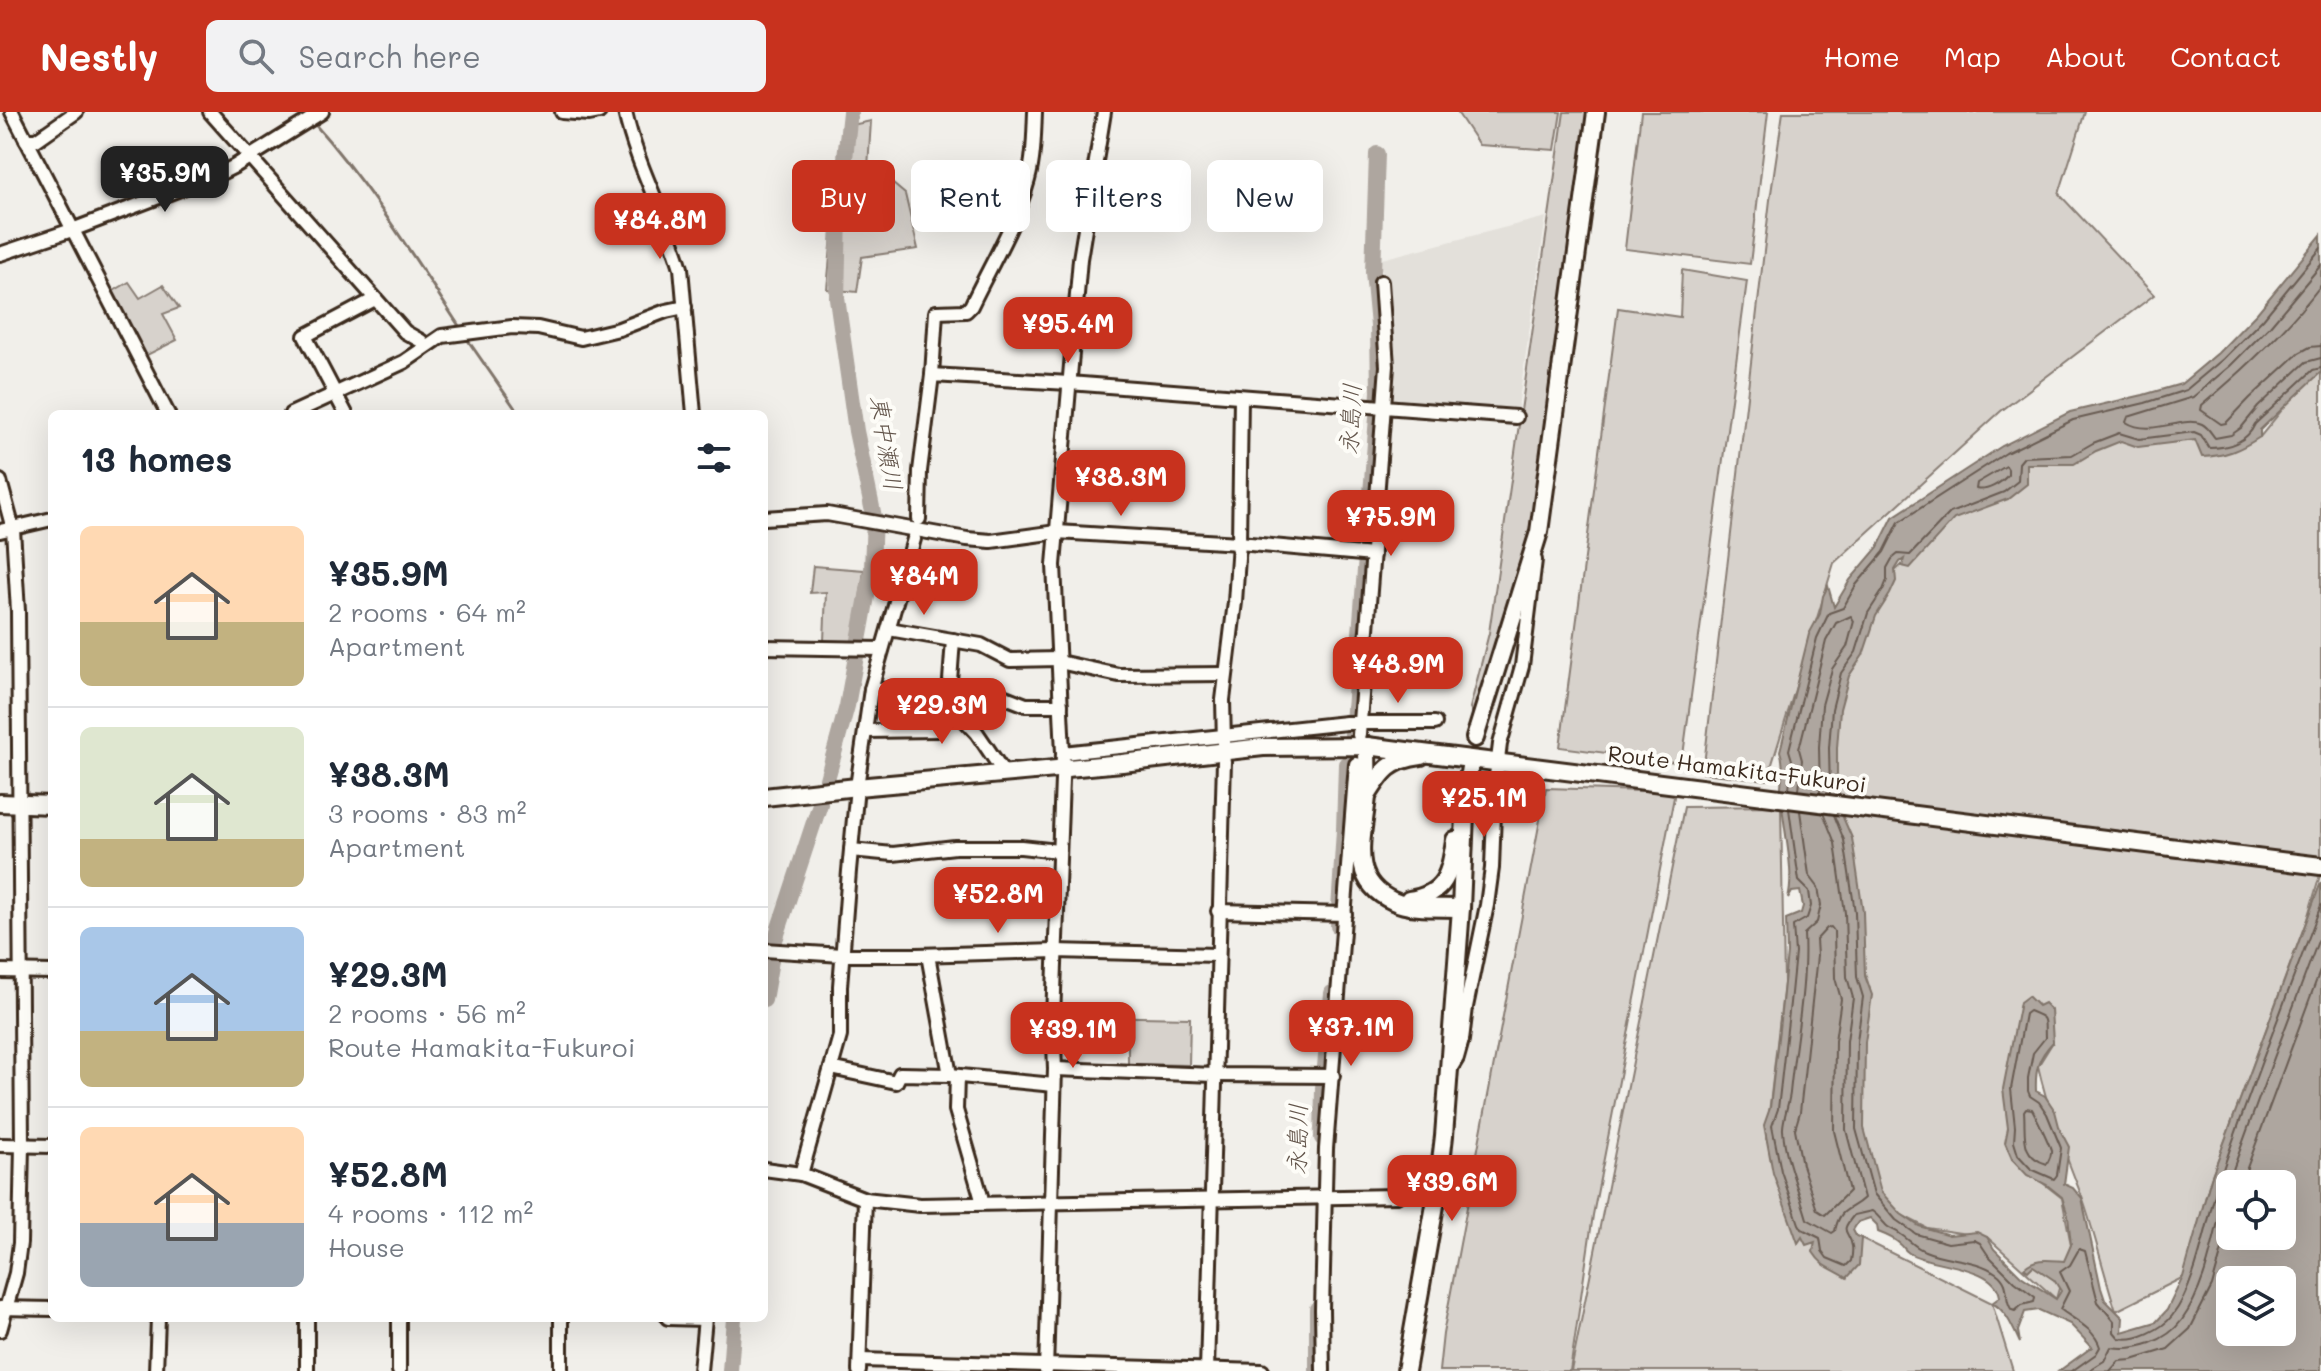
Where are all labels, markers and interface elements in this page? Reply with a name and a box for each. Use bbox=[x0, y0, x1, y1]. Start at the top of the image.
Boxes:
search box bbox=[206, 20, 766, 92]
text: Nestly bbox=[40, 31, 158, 81]
icon: search bbox=[234, 34, 278, 78]
text: Search here bbox=[298, 36, 481, 76]
text: Home bbox=[1824, 38, 1900, 74]
text: Map bbox=[1944, 38, 2001, 74]
text: About bbox=[2045, 38, 2126, 74]
text: Contact bbox=[2170, 38, 2281, 74]
pin: ¥35.9M bbox=[100, 146, 230, 214]
text: ¥35.9M bbox=[119, 155, 211, 189]
chip: Buy bbox=[792, 160, 895, 232]
chip: Rent bbox=[911, 160, 1030, 232]
chip: Filters bbox=[1046, 160, 1191, 232]
chip: New bbox=[1207, 160, 1323, 232]
pin: ¥84.8M bbox=[595, 193, 725, 261]
text: ¥84.8M bbox=[613, 202, 707, 236]
pin: ¥95.4M bbox=[1003, 297, 1133, 365]
text: ¥95.4M bbox=[1021, 306, 1115, 340]
water label: 永島川 bbox=[1332, 382, 1367, 456]
water label: 東中瀬川 bbox=[865, 393, 910, 493]
text: 13 homes bbox=[80, 436, 233, 481]
icon: filters bbox=[692, 436, 736, 480]
pin: ¥38.3M bbox=[1056, 450, 1186, 518]
text: ¥38.3M bbox=[1074, 459, 1168, 493]
pin: ¥75.9M bbox=[1326, 490, 1456, 558]
text: ¥75.9M bbox=[1345, 499, 1437, 533]
pin: ¥84M bbox=[877, 549, 971, 617]
text: ¥35.9M bbox=[328, 550, 449, 595]
icon: home bbox=[144, 558, 240, 654]
text: ¥84M bbox=[889, 558, 959, 592]
text: 2 rooms · 64 m² bbox=[328, 595, 526, 629]
text: Apartment bbox=[328, 629, 465, 663]
pin: ¥48.9M bbox=[1333, 637, 1463, 705]
text: ¥48.9M bbox=[1351, 646, 1445, 680]
pin: ¥29.3M bbox=[877, 678, 1007, 746]
text: ¥29.3M bbox=[896, 687, 988, 721]
street label: Route Hamakita-Fukuroi bbox=[1606, 738, 1868, 799]
text: ¥38.3M bbox=[328, 751, 450, 796]
icon: home bbox=[144, 759, 240, 855]
pin: ¥25.1M bbox=[1419, 771, 1549, 839]
text: ¥25.1M bbox=[1440, 780, 1528, 814]
text: 3 rooms · 83 m² bbox=[328, 796, 527, 830]
text: Apartment bbox=[328, 830, 465, 864]
pin: ¥52.8M bbox=[933, 867, 1063, 935]
text: ¥52.8M bbox=[952, 876, 1044, 910]
text: ¥29.3M bbox=[328, 951, 448, 996]
icon: home bbox=[144, 959, 240, 1055]
text: 2 rooms · 56 m² bbox=[328, 996, 526, 1030]
pin: ¥37.1M bbox=[1286, 1000, 1416, 1068]
pin: ¥39.1M bbox=[1008, 1002, 1138, 1070]
text: ¥37.1M bbox=[1307, 1009, 1395, 1043]
text: ¥39.1M bbox=[1029, 1011, 1117, 1045]
text: Route Hamakita-Fukuroi bbox=[328, 1030, 635, 1064]
water label: 永島川 bbox=[1280, 1103, 1313, 1175]
text: ¥52.8M bbox=[328, 1151, 448, 1196]
pin: ¥39.6M bbox=[1387, 1155, 1517, 1223]
icon: home bbox=[144, 1159, 240, 1255]
text: ¥39.6M bbox=[1405, 1164, 1499, 1198]
map controls bbox=[2216, 1170, 2296, 1346]
button: locate bbox=[2216, 1170, 2296, 1250]
text: 4 rooms · 112 m² bbox=[328, 1196, 533, 1230]
text: House bbox=[328, 1230, 405, 1264]
button: layers bbox=[2216, 1266, 2296, 1346]

